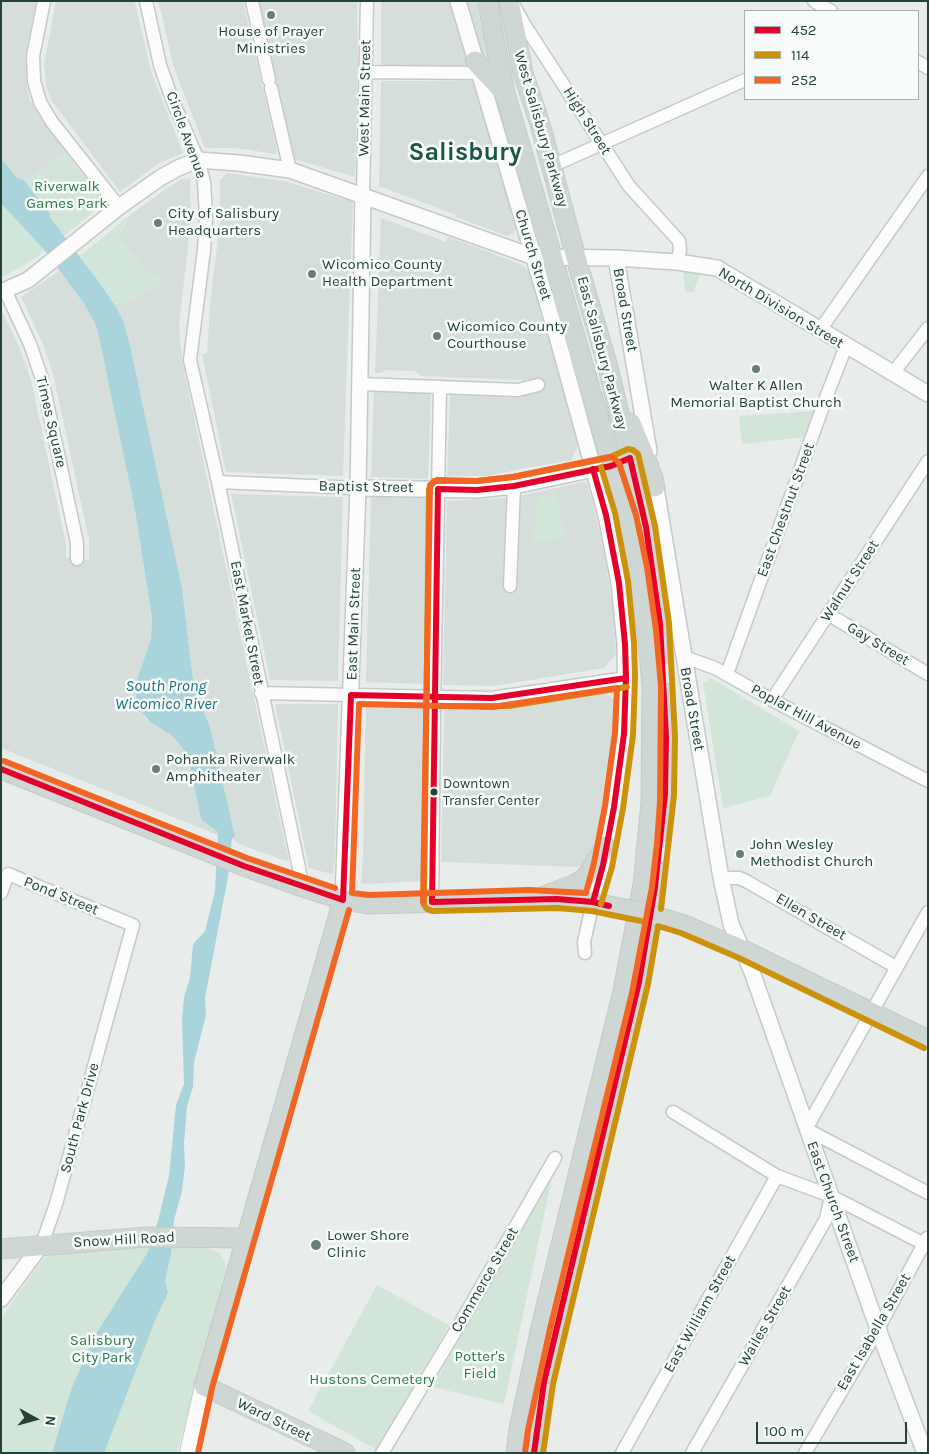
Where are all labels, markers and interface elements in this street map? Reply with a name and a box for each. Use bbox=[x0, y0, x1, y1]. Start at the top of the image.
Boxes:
marker: House of Prayer Ministries bbox=[265, 9, 277, 21]
legend bbox=[744, 10, 919, 100]
text: 452 bbox=[791, 21, 817, 39]
place label: House of Prayer Ministries bbox=[218, 23, 324, 58]
street label: West Main Street bbox=[355, 39, 375, 157]
text: 114 bbox=[791, 46, 809, 64]
street label: West Salisbury Parkway bbox=[510, 49, 572, 209]
text: 252 bbox=[791, 71, 817, 89]
street label: High Street bbox=[559, 84, 615, 158]
street label: Circle Avenue bbox=[162, 89, 210, 181]
district label: Salisbury bbox=[409, 138, 521, 168]
park label: Riverwalk Games Park bbox=[26, 178, 108, 213]
place label: City of Salisbury Headquarters bbox=[168, 205, 279, 240]
street label: Church Street bbox=[511, 207, 555, 303]
marker: City of Salisbury Headquarters bbox=[152, 217, 164, 229]
place label: Wicomico County Health Department bbox=[322, 256, 453, 291]
street label: North Division Street bbox=[715, 263, 847, 353]
street label: Broad Street bbox=[609, 267, 641, 353]
marker: Wicomico County Health Department bbox=[306, 268, 318, 280]
street label: East Salisbury Parkway bbox=[573, 274, 631, 432]
place label: Wicomico County Courthouse bbox=[447, 318, 567, 353]
marker: Wicomico County Courthouse bbox=[431, 330, 443, 342]
marker: Walter K Allen Memorial Baptist Church bbox=[750, 363, 762, 375]
street label: Times Square bbox=[32, 374, 70, 470]
place label: Walter K Allen Memorial Baptist Church bbox=[670, 377, 842, 412]
street label: East Chestnut Street bbox=[753, 440, 819, 580]
street label: Baptist Street bbox=[318, 477, 414, 497]
street label: Walnut Street bbox=[817, 537, 883, 625]
street label: East Market Street bbox=[226, 559, 268, 687]
street label: East Main Street bbox=[343, 567, 365, 681]
street label: Gay Street bbox=[844, 618, 912, 670]
street label: Broad Street bbox=[676, 666, 708, 752]
water label: South Prong Wicomico River bbox=[115, 676, 217, 714]
street label: Poplar Hill Avenue bbox=[748, 680, 864, 754]
place label: Pohanka Riverwalk Amphitheater bbox=[166, 751, 295, 786]
marker: Pohanka Riverwalk Amphitheater bbox=[150, 763, 162, 775]
place label: Downtown Transfer Center bbox=[443, 776, 539, 809]
marker: Downtown Transfer Center bbox=[429, 787, 439, 797]
place label: John Wesley Methodist Church bbox=[750, 836, 873, 871]
marker: John Wesley Methodist Church bbox=[734, 848, 746, 860]
street label: Pond Street bbox=[21, 873, 101, 919]
street label: Ellen Street bbox=[773, 890, 849, 944]
street label: South Park Drive bbox=[57, 1061, 103, 1175]
street label: East Church Street bbox=[803, 1139, 863, 1265]
street label: Commerce Street bbox=[448, 1224, 522, 1336]
place label: Lower Shore Clinic bbox=[327, 1227, 409, 1262]
street label: Snow Hill Road bbox=[73, 1228, 175, 1252]
marker: Lower Shore Clinic bbox=[309, 1238, 323, 1252]
street label: East William Street bbox=[660, 1252, 740, 1376]
street label: East Isabella Street bbox=[833, 1270, 915, 1394]
street label: Wailes Street bbox=[735, 1282, 795, 1370]
park label: Salisbury City Park bbox=[70, 1332, 134, 1367]
park label: Potter's Field bbox=[455, 1348, 505, 1383]
park label: Hustons Cemetery bbox=[309, 1371, 435, 1389]
north arrow bbox=[10, 1394, 60, 1444]
street label: Ward Street bbox=[234, 1394, 314, 1446]
scale bar bbox=[759, 1412, 910, 1444]
text: N bbox=[41, 1415, 59, 1427]
text: 100 m bbox=[764, 1422, 804, 1440]

